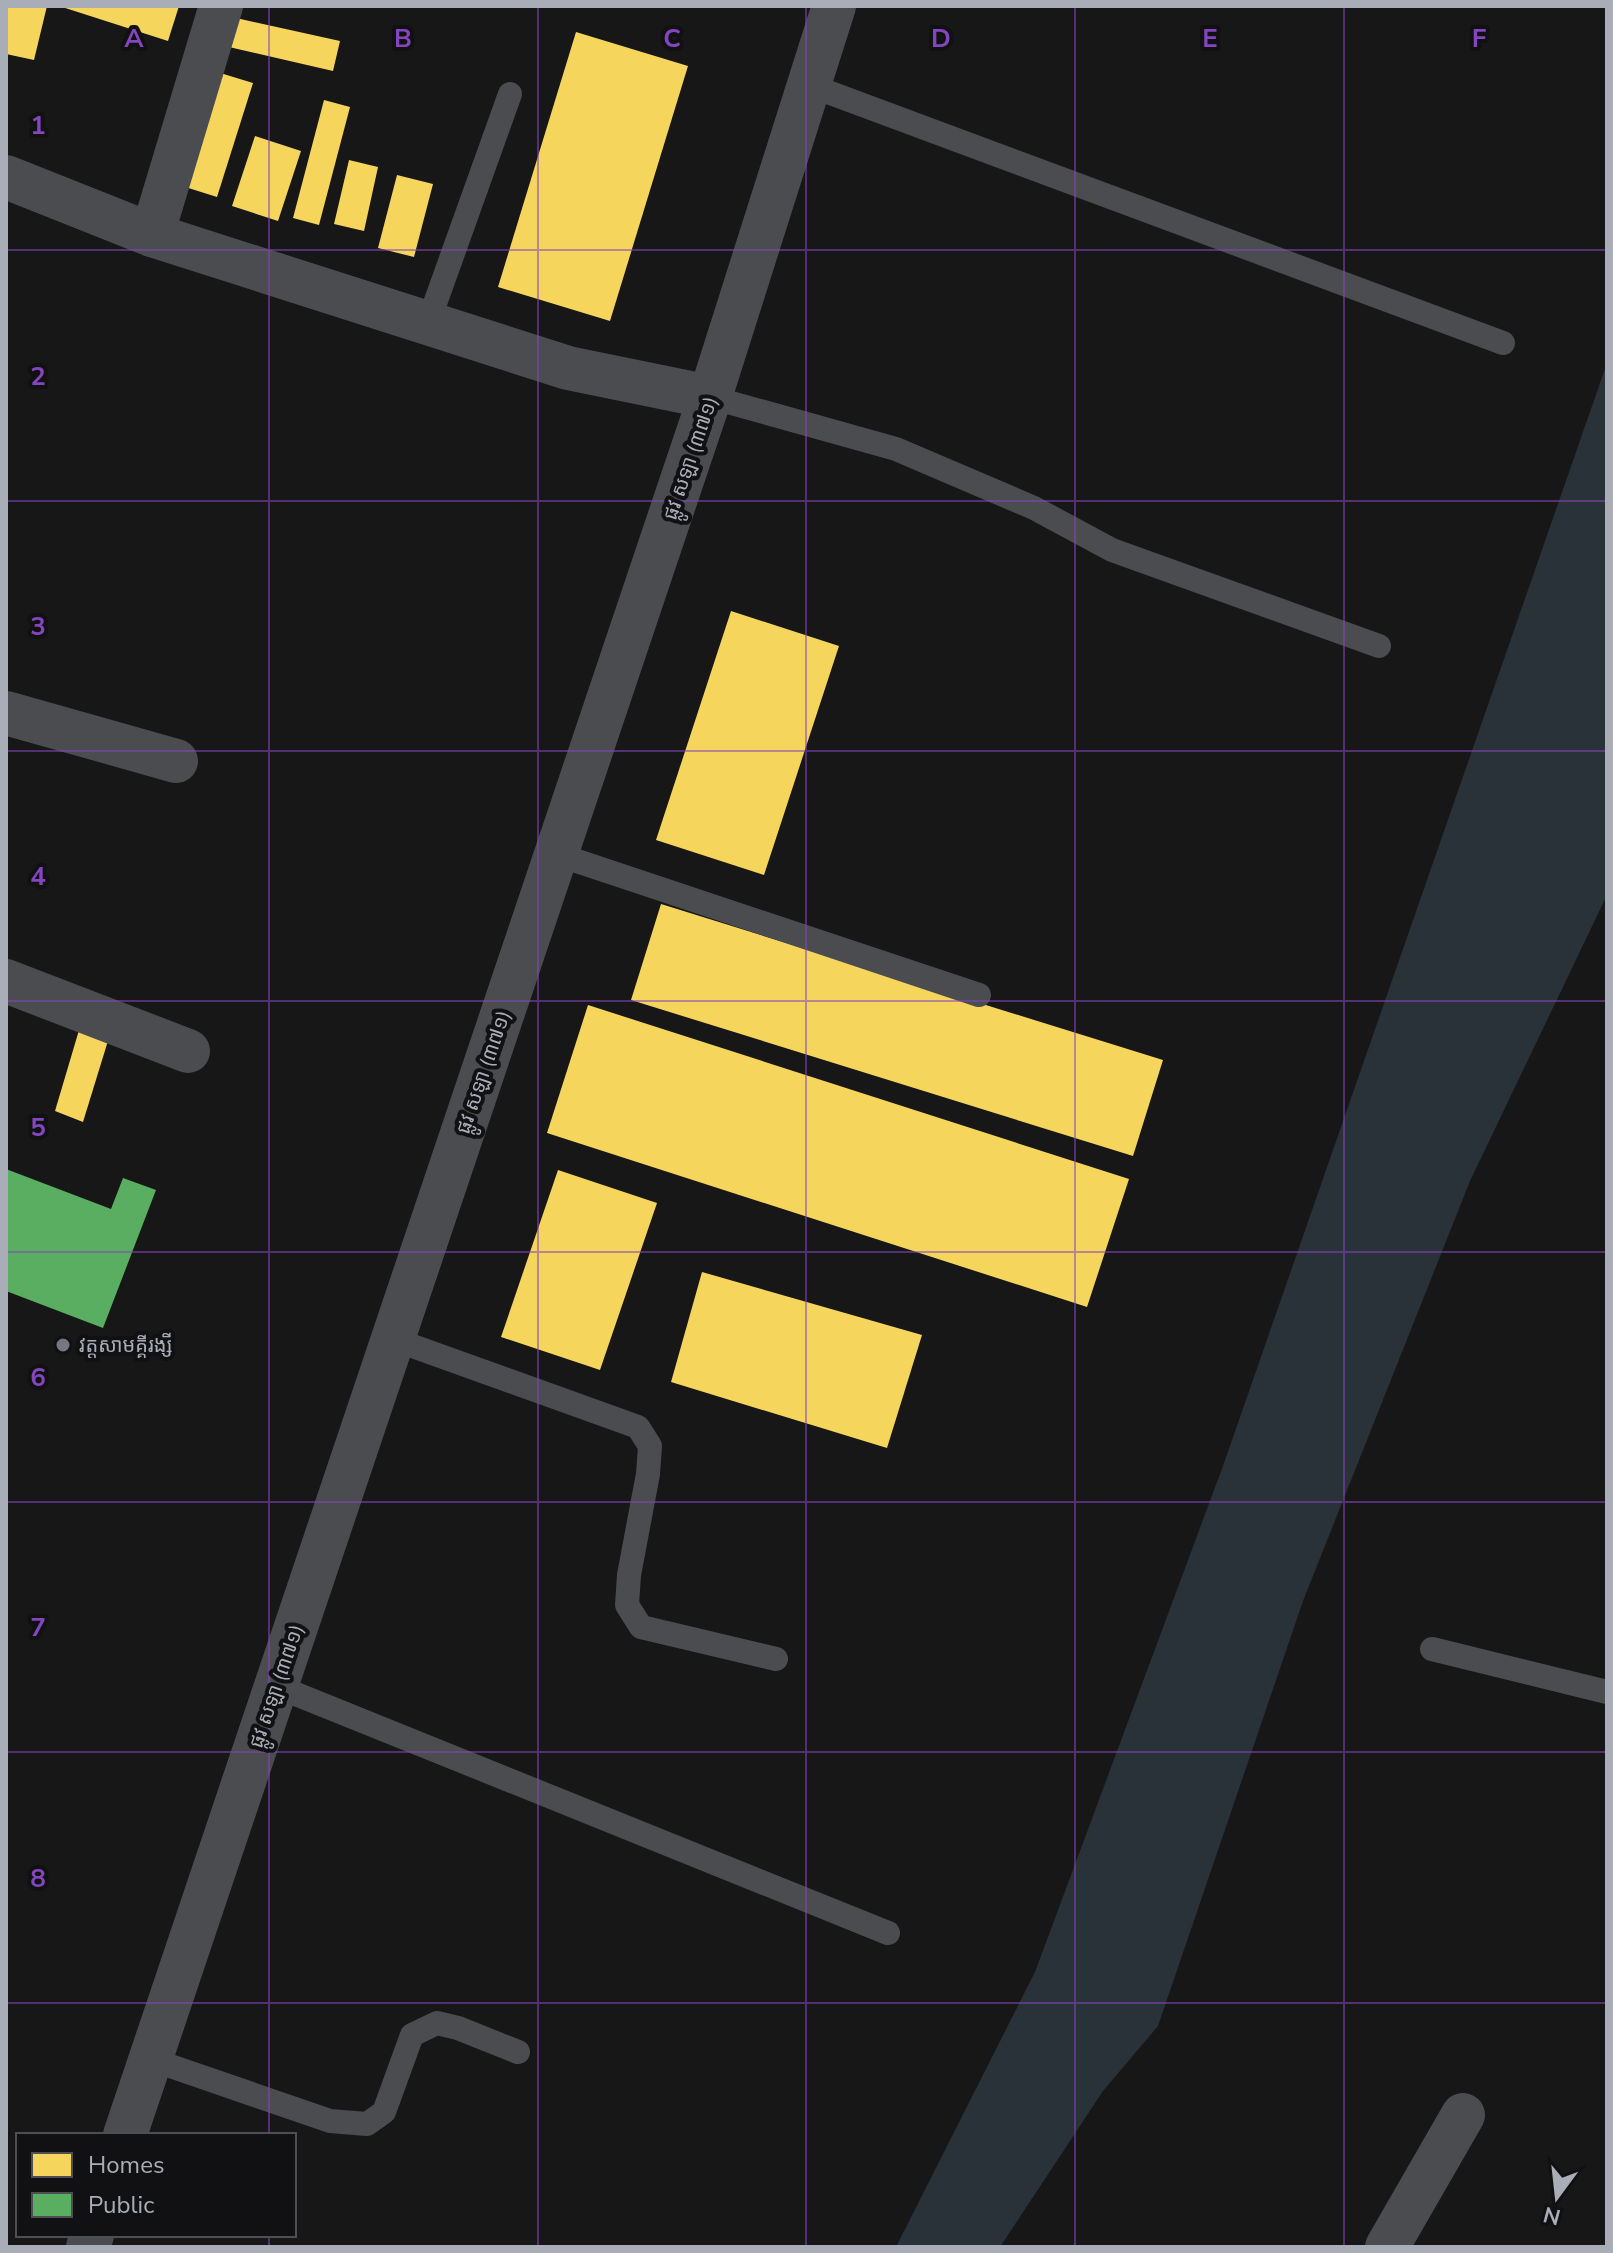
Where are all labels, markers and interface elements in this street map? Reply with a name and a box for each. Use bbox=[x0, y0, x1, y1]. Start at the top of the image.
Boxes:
text: A bbox=[124, 21, 144, 56]
text: B bbox=[394, 21, 412, 56]
text: C bbox=[663, 21, 681, 56]
text: D bbox=[931, 21, 951, 56]
text: E bbox=[1202, 21, 1218, 56]
text: F bbox=[1472, 21, 1486, 56]
text: 1 bbox=[30, 108, 46, 143]
text: 2 bbox=[30, 359, 46, 394]
street label: ផ្លូវ សឡា (៣៧១) bbox=[657, 393, 729, 525]
text: 3 bbox=[30, 609, 46, 644]
text: 4 bbox=[30, 859, 46, 894]
street label: ផ្លូវ សឡា (៣៧១) bbox=[450, 1007, 522, 1139]
text: 5 bbox=[30, 1110, 46, 1145]
place label: វត្តសាមគ្គីរង្សី bbox=[79, 1332, 172, 1359]
marker: វត្តសាមគ្គីរង្សី bbox=[54, 1336, 72, 1354]
text: 6 bbox=[30, 1360, 46, 1395]
text: 7 bbox=[30, 1610, 46, 1645]
street label: ផ្លូវ សឡា (៣៧១) bbox=[243, 1621, 315, 1753]
text: 8 bbox=[30, 1861, 46, 1896]
legend bbox=[16, 2133, 296, 2237]
text: Homes bbox=[88, 2149, 164, 2181]
north arrow bbox=[1517, 2157, 1597, 2237]
text: Public bbox=[88, 2189, 154, 2221]
text: N bbox=[1540, 2199, 1564, 2232]

